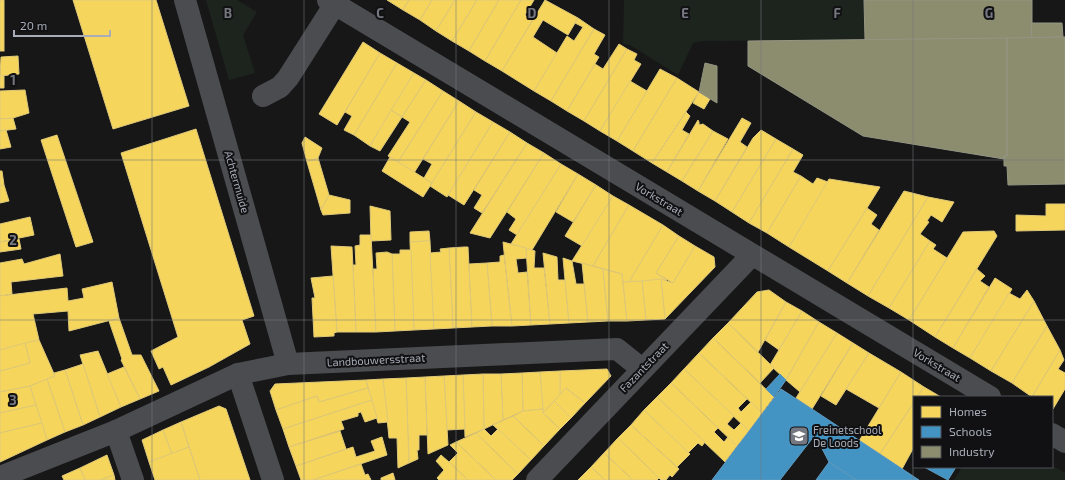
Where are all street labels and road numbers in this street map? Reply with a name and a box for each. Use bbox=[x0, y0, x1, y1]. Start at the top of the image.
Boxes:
street label: Achtermuide bbox=[222, 149, 253, 214]
street label: Vorkstraat bbox=[633, 179, 685, 218]
street label: Fazantstraat bbox=[617, 339, 671, 394]
street label: Vorkstraat bbox=[911, 345, 963, 384]
street label: Landbouwersstraat bbox=[326, 350, 426, 369]

